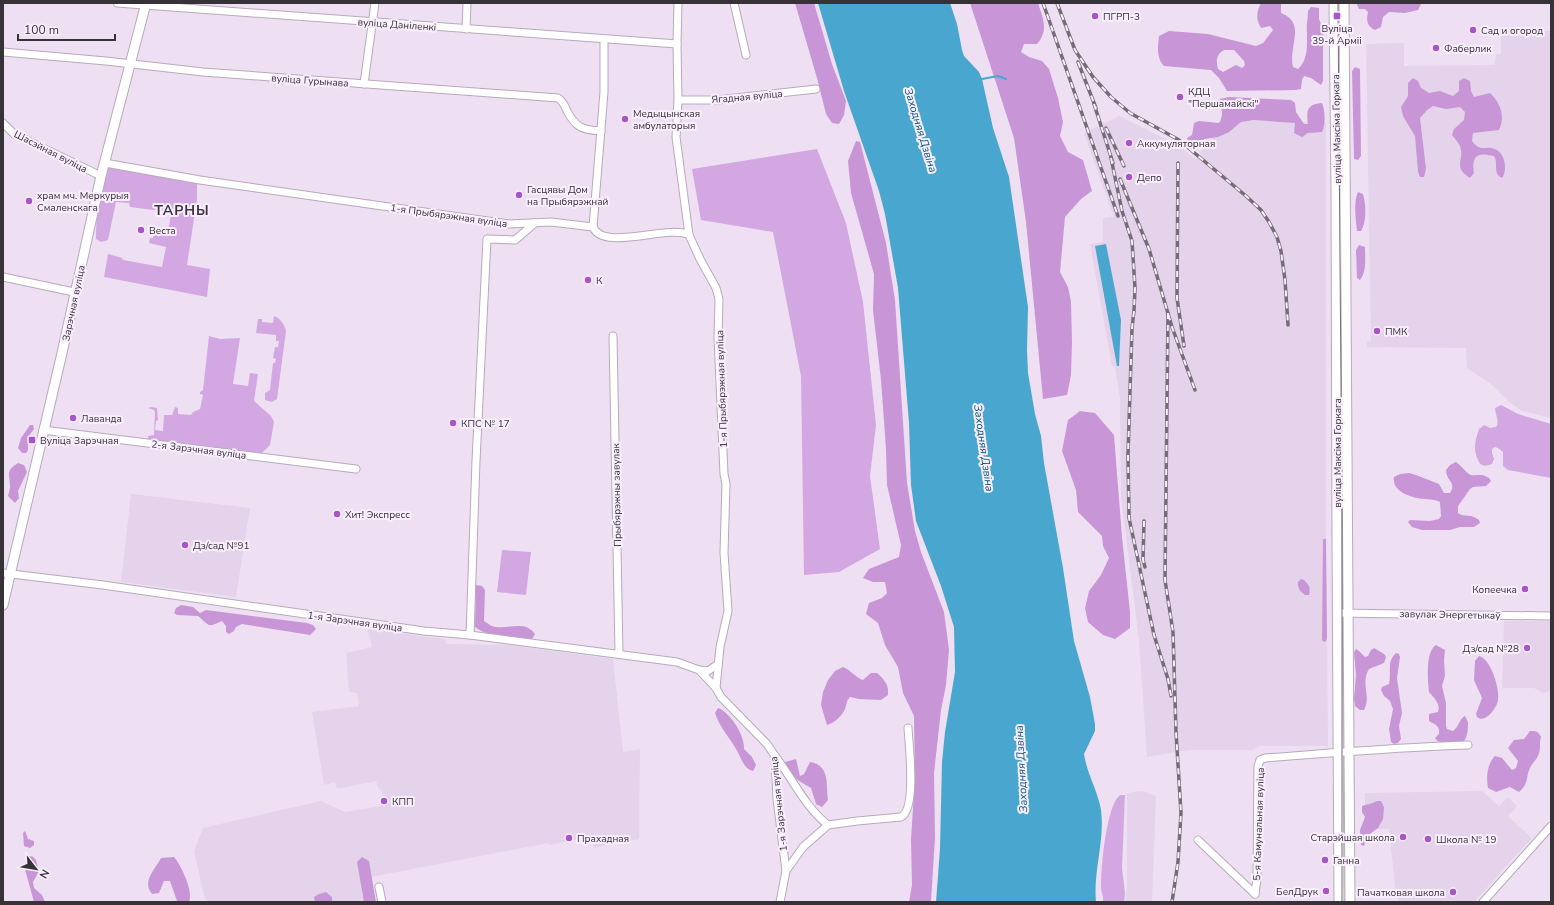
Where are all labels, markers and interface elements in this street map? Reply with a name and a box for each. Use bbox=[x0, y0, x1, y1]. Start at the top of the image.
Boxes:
place label: ПГРП-3 bbox=[1103, 10, 1140, 24]
marker: ПГРП-3 bbox=[1090, 11, 1100, 21]
marker: Вуліца 39-й Арміі bbox=[1332, 11, 1342, 21]
street label: вуліца Даніленкі bbox=[357, 15, 437, 35]
scale bar bbox=[18, 16, 115, 42]
text: 100 m bbox=[24, 22, 59, 38]
place label: Вуліца 39-й Арміі bbox=[1312, 22, 1362, 48]
place label: Сад и огород bbox=[1481, 24, 1543, 38]
marker: Сад и огород bbox=[1468, 25, 1478, 35]
place label: Фаберлик bbox=[1444, 42, 1492, 56]
marker: Фаберлик bbox=[1431, 43, 1441, 53]
street label: вуліца Гурынава bbox=[271, 71, 349, 91]
street label: вуліца Максіма Горкага bbox=[1329, 74, 1345, 184]
place label: КДЦ "Першамайскі" bbox=[1188, 85, 1258, 111]
water label: Заходняя Дзвіна bbox=[901, 86, 941, 174]
street label: Ягадная вуліца bbox=[711, 87, 783, 107]
marker: КДЦ "Першамайскі" bbox=[1175, 92, 1185, 102]
place label: Медыцынская амбулаторыя bbox=[633, 107, 700, 133]
marker: Медыцынская амбулаторыя bbox=[620, 114, 630, 124]
street label: Шасэйная вуліца bbox=[11, 127, 90, 176]
place label: Аккумуляторная bbox=[1137, 137, 1215, 151]
marker: Аккумуляторная bbox=[1124, 138, 1134, 148]
place label: Депо bbox=[1137, 171, 1162, 185]
marker: Депо bbox=[1124, 172, 1134, 182]
place label: Гасцявы Дом на Прыбярэжнай bbox=[527, 183, 609, 209]
place label: храм мч. Меркурыя Смаленскага bbox=[37, 189, 129, 215]
marker: Гасцявы Дом на Прыбярэжнай bbox=[514, 190, 524, 200]
marker: храм мч. Меркурыя Смаленскага bbox=[24, 196, 34, 206]
district label: ТАРНЫ bbox=[154, 201, 210, 220]
street label: 1-я Прыбярэжная вуліца bbox=[390, 201, 508, 231]
place label: Веста bbox=[149, 224, 176, 238]
marker: Веста bbox=[136, 225, 146, 235]
street label: Зарэчная вуліца bbox=[59, 264, 89, 342]
place label: К bbox=[596, 274, 603, 288]
marker: К bbox=[583, 275, 593, 285]
place label: ПМК bbox=[1385, 325, 1408, 339]
marker: ПМК bbox=[1372, 326, 1382, 336]
street label: 1-я Прыбярэжная вуліца bbox=[713, 330, 731, 448]
street label: вуліца Максіма Горкага bbox=[1331, 398, 1345, 508]
water label: Заходняя Дзвіна bbox=[970, 404, 997, 493]
place label: Лаванда bbox=[81, 412, 122, 426]
marker: Лаванда bbox=[68, 413, 78, 423]
place label: КПС № 17 bbox=[461, 417, 510, 431]
marker: КПС № 17 bbox=[448, 418, 458, 428]
place label: Вуліца Зарэчная bbox=[40, 434, 119, 448]
marker: Вуліца Зарэчная bbox=[27, 435, 37, 445]
street label: 2-я Зарэчная вуліца bbox=[151, 437, 247, 463]
street label: Прыбярэжны завулак bbox=[609, 442, 625, 547]
place label: Хит! Экспресс bbox=[345, 508, 410, 522]
marker: Хит! Экспресс bbox=[332, 509, 342, 519]
place label: Дз/сад №91 bbox=[193, 539, 249, 553]
marker: Дз/сад №91 bbox=[180, 540, 190, 550]
place label: Копеечка bbox=[1472, 583, 1517, 597]
marker: Копеечка bbox=[1520, 584, 1530, 594]
street label: завулак Энергетыкаў bbox=[1399, 607, 1501, 623]
street label: 1-я Зарэчная вуліца bbox=[307, 608, 403, 636]
place label: Дз/сад №28 bbox=[1463, 642, 1519, 656]
marker: Дз/сад №28 bbox=[1522, 643, 1532, 653]
water label: Заходняя Дзвіна bbox=[1012, 725, 1031, 813]
street label: 1-я Зарэчная вуліца bbox=[767, 756, 791, 852]
street label: 5-я Камунальная вуліца bbox=[1250, 767, 1268, 881]
place label: КПП bbox=[392, 795, 414, 809]
marker: КПП bbox=[379, 796, 389, 806]
place label: Старэйшая школа bbox=[1310, 831, 1395, 845]
place label: Прахадная bbox=[577, 832, 629, 846]
marker: Старэйшая школа bbox=[1398, 832, 1408, 842]
marker: Прахадная bbox=[564, 833, 574, 843]
place label: Школа № 19 bbox=[1436, 833, 1496, 847]
marker: Школа № 19 bbox=[1423, 834, 1433, 844]
north arrow bbox=[16, 849, 56, 889]
place label: Ганна bbox=[1333, 854, 1360, 868]
marker: Ганна bbox=[1320, 855, 1330, 865]
text: N bbox=[36, 867, 53, 881]
place label: БелДрук bbox=[1276, 885, 1319, 899]
marker: БелДрук bbox=[1321, 886, 1331, 896]
place label: Пачатковая школа bbox=[1357, 886, 1445, 900]
marker: Пачатковая школа bbox=[1448, 887, 1458, 897]

